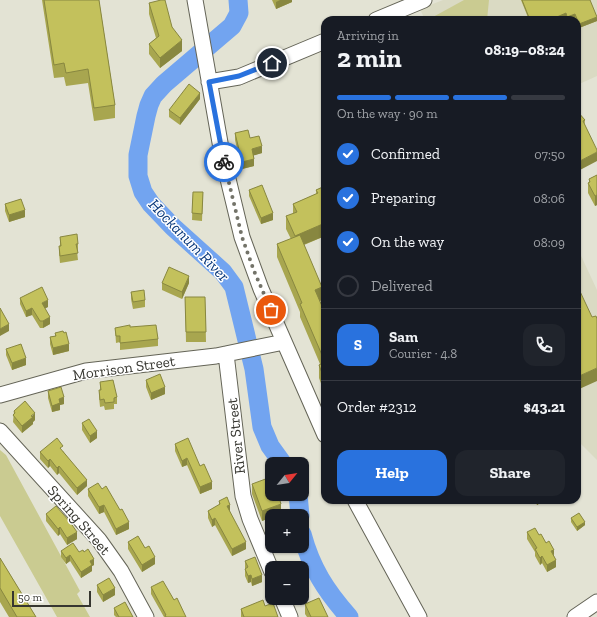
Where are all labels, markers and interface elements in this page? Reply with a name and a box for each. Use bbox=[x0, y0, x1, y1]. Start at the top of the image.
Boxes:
text: Arriving in bbox=[337, 28, 399, 43]
text: 08:19–08:24 bbox=[485, 41, 565, 59]
text: 2 min bbox=[337, 42, 402, 74]
pin bbox=[255, 46, 289, 80]
icon: home bbox=[261, 52, 283, 74]
text: On the way · 90 m bbox=[337, 106, 437, 121]
courier bbox=[204, 142, 244, 182]
icon: check bbox=[337, 143, 359, 165]
text: Confirmed bbox=[371, 145, 440, 163]
text: 07:50 bbox=[534, 147, 565, 162]
icon: bike bbox=[213, 151, 235, 173]
icon: check bbox=[337, 187, 359, 209]
text: Preparing bbox=[371, 189, 436, 207]
text: 08:06 bbox=[533, 191, 565, 206]
water label: Hockanum River bbox=[145, 195, 233, 286]
icon: check bbox=[337, 231, 359, 253]
text: On the way bbox=[371, 233, 444, 251]
text: 08:09 bbox=[533, 235, 565, 250]
text: Delivered bbox=[371, 277, 433, 295]
pin bbox=[254, 293, 288, 327]
icon: bag bbox=[260, 299, 282, 321]
button: phone bbox=[523, 324, 565, 366]
text: Sam bbox=[389, 328, 418, 346]
text: S bbox=[354, 336, 362, 354]
text: Courier · 4.8 bbox=[389, 346, 457, 361]
street label: Morrison Street bbox=[72, 352, 177, 384]
street label: River Street bbox=[223, 396, 249, 475]
text: Order #2312 bbox=[337, 398, 416, 416]
text: $43.21 bbox=[524, 398, 565, 416]
button: Help bbox=[337, 450, 447, 496]
button: Share bbox=[455, 450, 565, 496]
north arrow bbox=[265, 457, 309, 501]
map controls bbox=[265, 457, 309, 605]
street label: Spring Street bbox=[44, 481, 114, 559]
button: + bbox=[265, 509, 309, 553]
button: − bbox=[265, 561, 309, 605]
scale bar bbox=[12, 589, 91, 608]
text: 50 m bbox=[18, 591, 42, 604]

